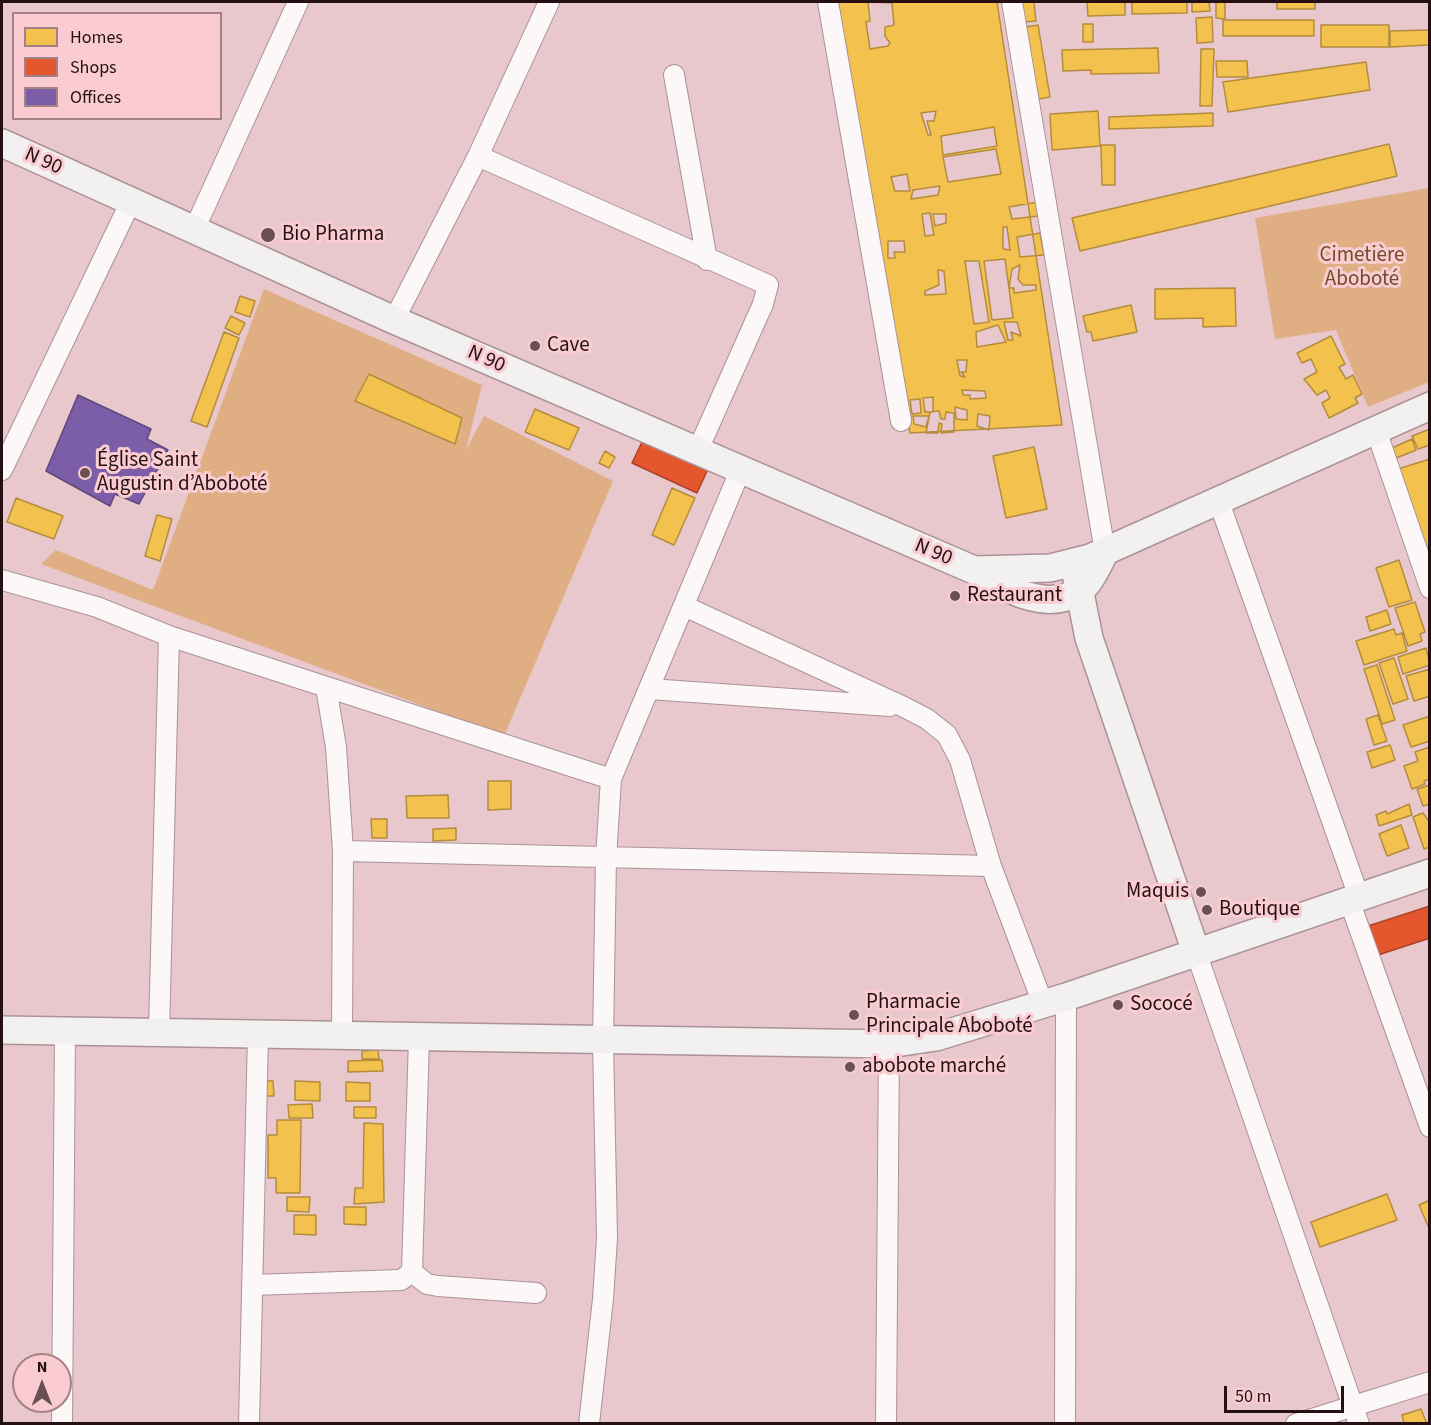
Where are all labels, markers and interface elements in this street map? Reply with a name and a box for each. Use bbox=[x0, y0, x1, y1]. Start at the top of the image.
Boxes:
legend bbox=[12, 12, 222, 120]
text: Homes bbox=[70, 25, 123, 50]
text: Shops bbox=[70, 55, 117, 80]
text: Offices bbox=[70, 85, 121, 110]
street label: N 90 bbox=[20, 143, 66, 181]
place label: Bio Pharma bbox=[282, 222, 384, 248]
marker: Bio Pharma bbox=[259, 226, 277, 244]
park label: Cimetière Aboboté bbox=[1320, 243, 1404, 293]
place label: Cave bbox=[547, 333, 590, 359]
marker: Cave bbox=[528, 339, 542, 353]
street label: N 90 bbox=[463, 341, 509, 379]
place label: Église Saint Augustin d’Aboboté bbox=[97, 448, 267, 498]
marker: Église Saint Augustin d’Aboboté bbox=[78, 466, 92, 480]
street label: N 90 bbox=[910, 534, 956, 572]
place label: Restaurant bbox=[967, 583, 1062, 609]
marker: Restaurant bbox=[948, 589, 962, 603]
place label: Maquis bbox=[1126, 879, 1189, 905]
marker: Maquis bbox=[1194, 885, 1208, 899]
place label: Boutique bbox=[1219, 897, 1300, 923]
marker: Boutique bbox=[1200, 903, 1214, 917]
place label: Pharmacie Principale Aboboté bbox=[866, 990, 1033, 1040]
place label: Sococé bbox=[1130, 992, 1193, 1018]
marker: Sococé bbox=[1111, 998, 1125, 1012]
marker: Pharmacie Principale Aboboté bbox=[847, 1008, 861, 1022]
place label: abobote marché bbox=[862, 1054, 1006, 1080]
marker: abobote marché bbox=[843, 1060, 857, 1074]
north arrow bbox=[12, 1353, 72, 1413]
text: N bbox=[37, 1356, 47, 1378]
scale bar bbox=[1227, 1374, 1347, 1412]
text: 50 m bbox=[1235, 1384, 1271, 1409]

